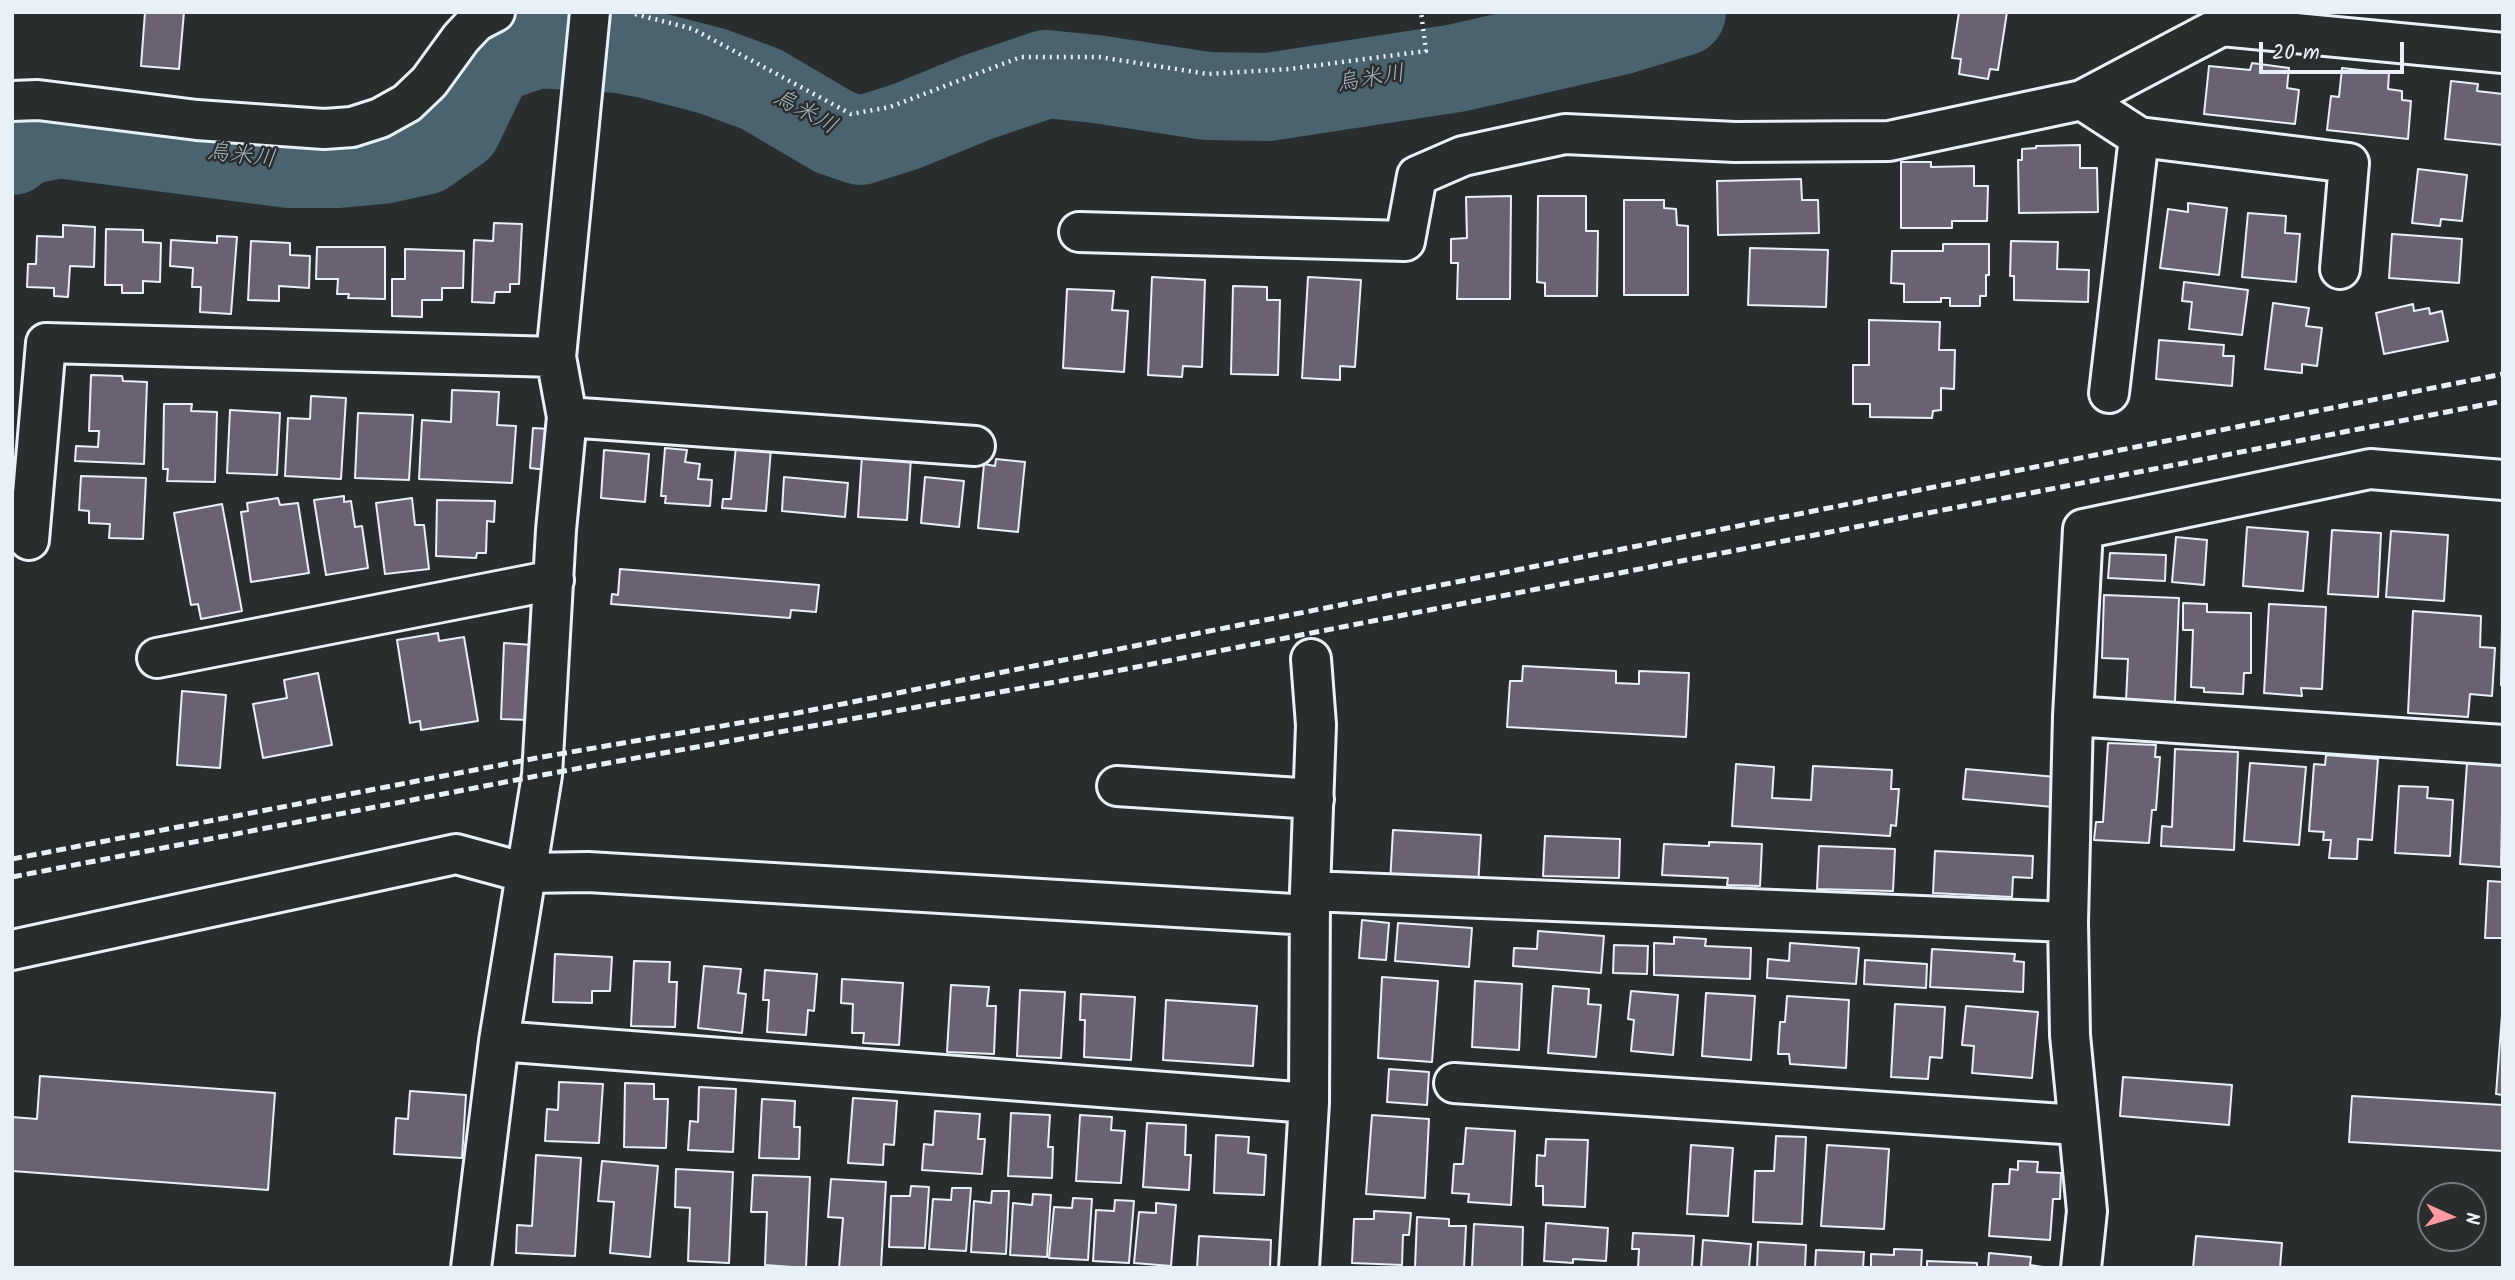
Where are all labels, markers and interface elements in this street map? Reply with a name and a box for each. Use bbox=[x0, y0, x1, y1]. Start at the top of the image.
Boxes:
scale bar bbox=[2263, 28, 2408, 72]
text: 20 m bbox=[2272, 37, 2320, 70]
water label: 烏米川 bbox=[1335, 62, 1407, 100]
water label: 烏米川 bbox=[767, 85, 841, 143]
water label: 烏米川 bbox=[205, 140, 277, 176]
north arrow bbox=[2417, 1182, 2487, 1252]
text: N bbox=[2456, 1211, 2486, 1225]

